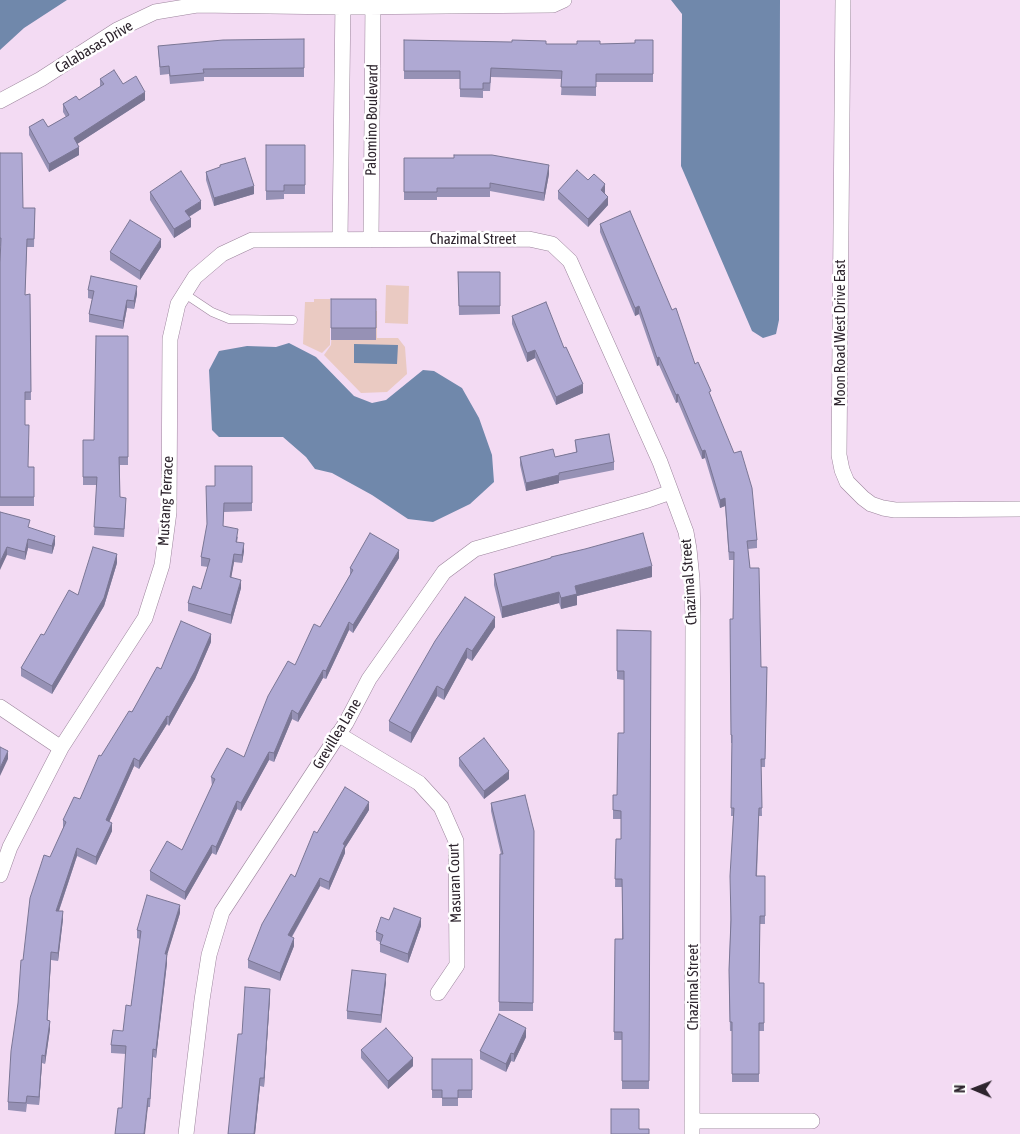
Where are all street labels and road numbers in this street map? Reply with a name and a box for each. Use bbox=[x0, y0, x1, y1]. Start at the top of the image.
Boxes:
street label: Calabasas Drive bbox=[52, 17, 136, 77]
street label: Palomino Boulevard bbox=[362, 64, 382, 176]
street label: Chazimal Street bbox=[430, 230, 516, 248]
street label: Moon Road West Drive East bbox=[831, 259, 849, 407]
street label: Mustang Terrace bbox=[155, 456, 177, 546]
street label: Chazimal Street bbox=[677, 538, 701, 626]
street label: Grevillea Lane bbox=[309, 695, 365, 773]
street label: Masuran Court bbox=[445, 843, 465, 923]
street label: Chazimal Street bbox=[684, 944, 702, 1030]

